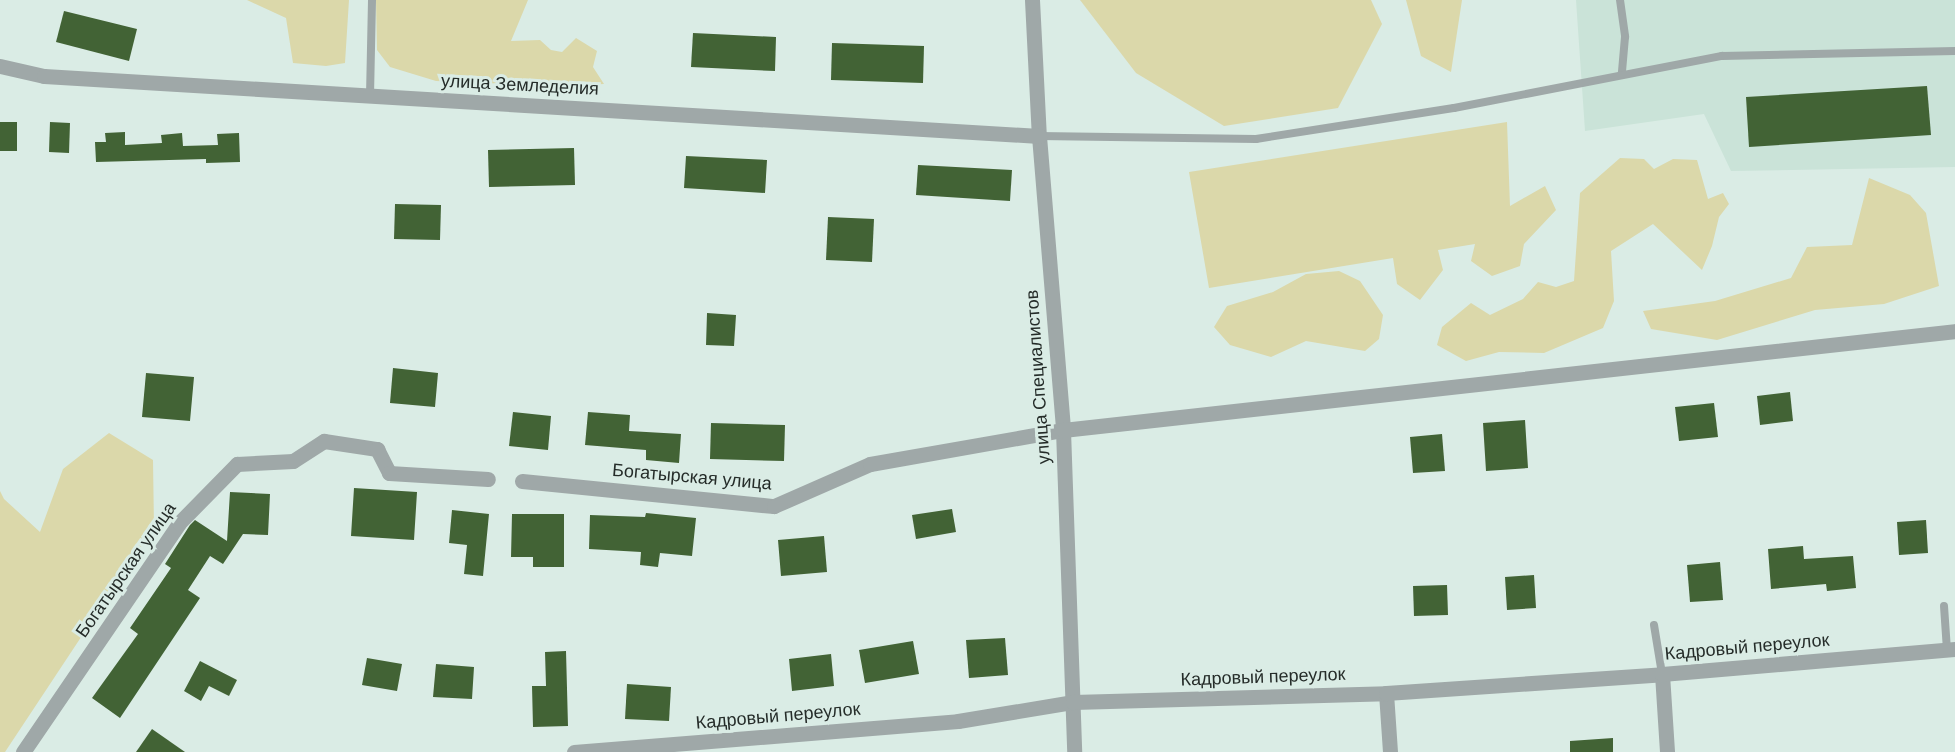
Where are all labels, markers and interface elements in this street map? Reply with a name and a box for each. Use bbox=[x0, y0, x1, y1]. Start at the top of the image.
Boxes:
street label: улица Земледелия bbox=[441, 70, 599, 100]
street label: улица Специалистов bbox=[1021, 289, 1055, 465]
street label: Богатырская улица bbox=[611, 459, 773, 495]
street label: Богатырская улица bbox=[71, 498, 181, 642]
street label: Кадровый переулок bbox=[1664, 629, 1830, 665]
street label: Кадровый переулок bbox=[1180, 663, 1346, 691]
street label: Кадровый переулок bbox=[695, 698, 861, 734]

